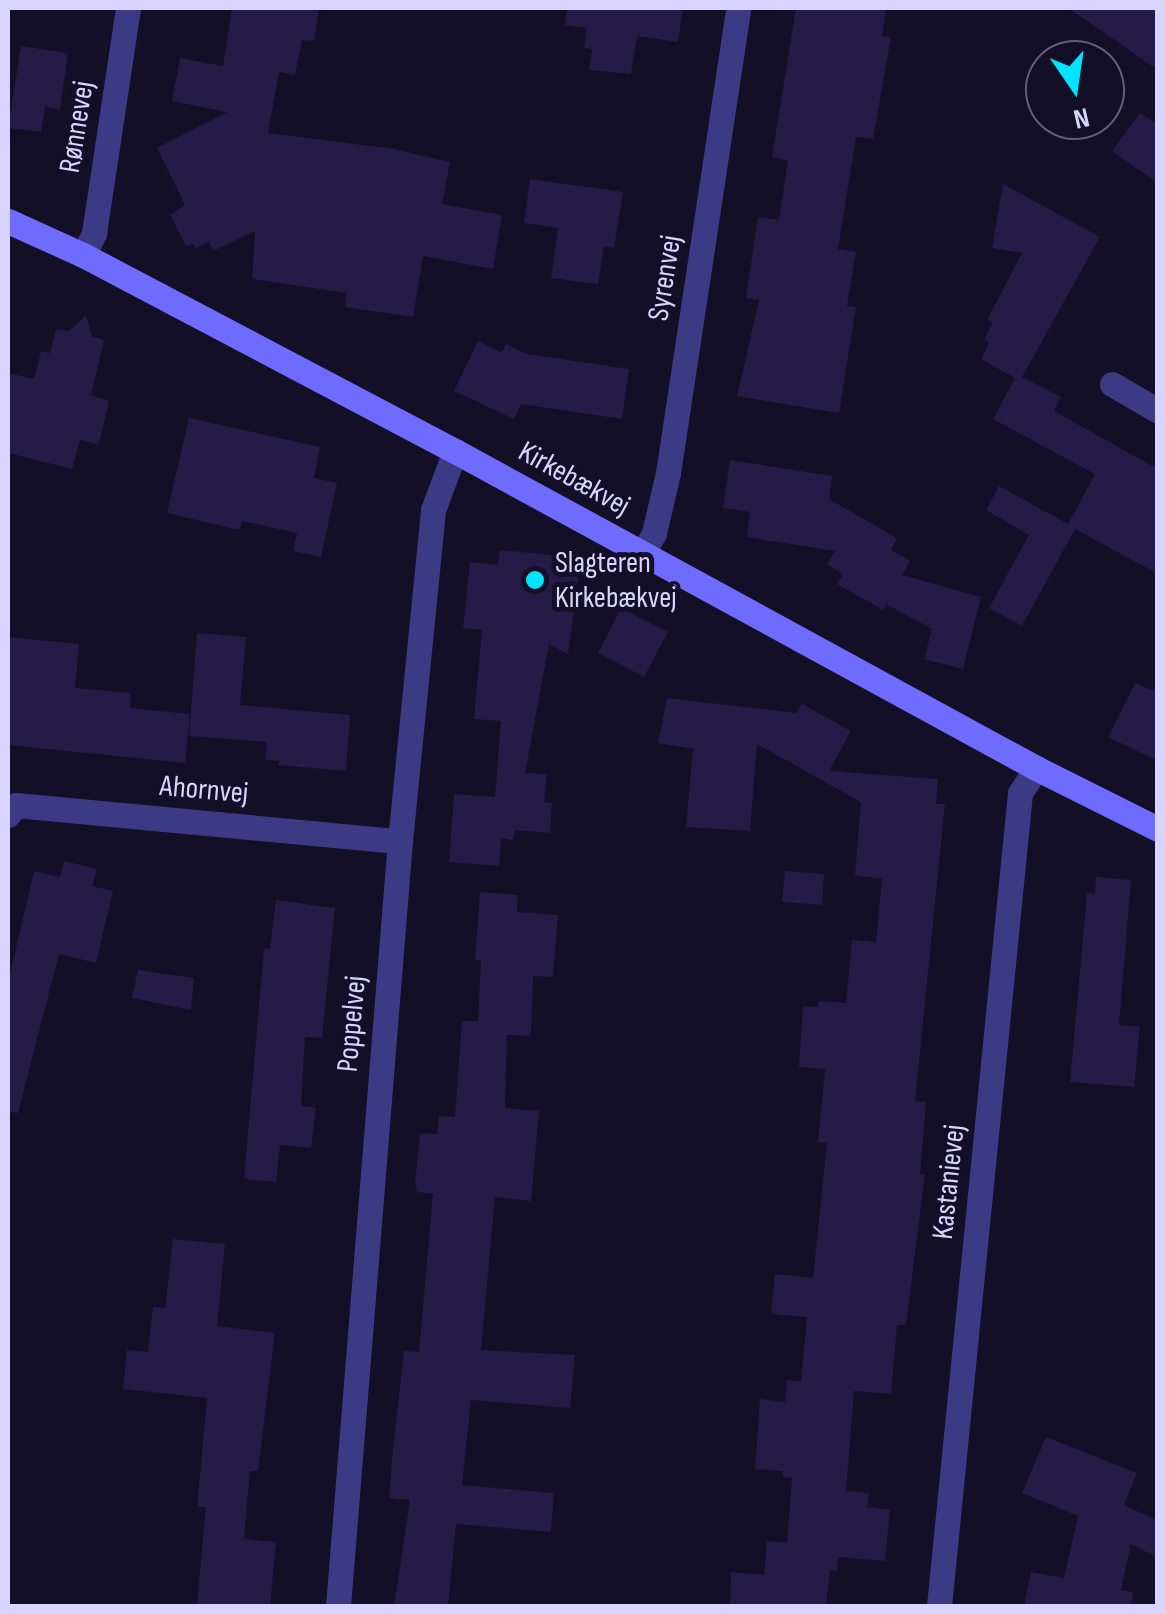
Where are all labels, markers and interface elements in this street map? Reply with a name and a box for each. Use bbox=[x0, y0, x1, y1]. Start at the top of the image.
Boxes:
north arrow bbox=[1025, 40, 1125, 140]
street label: Rønnevej bbox=[52, 79, 102, 175]
text: N bbox=[1070, 100, 1092, 136]
street label: Syrenvej bbox=[640, 233, 690, 323]
street label: Kirkebækvej bbox=[512, 434, 636, 524]
place label: Slagteren Kirkebækvej bbox=[555, 545, 677, 616]
marker: Slagteren Kirkebækvej bbox=[524, 569, 546, 591]
street label: Ahornvej bbox=[158, 768, 250, 812]
street label: Poppelvej bbox=[330, 974, 374, 1074]
street label: Kastanievej bbox=[925, 1123, 973, 1241]

